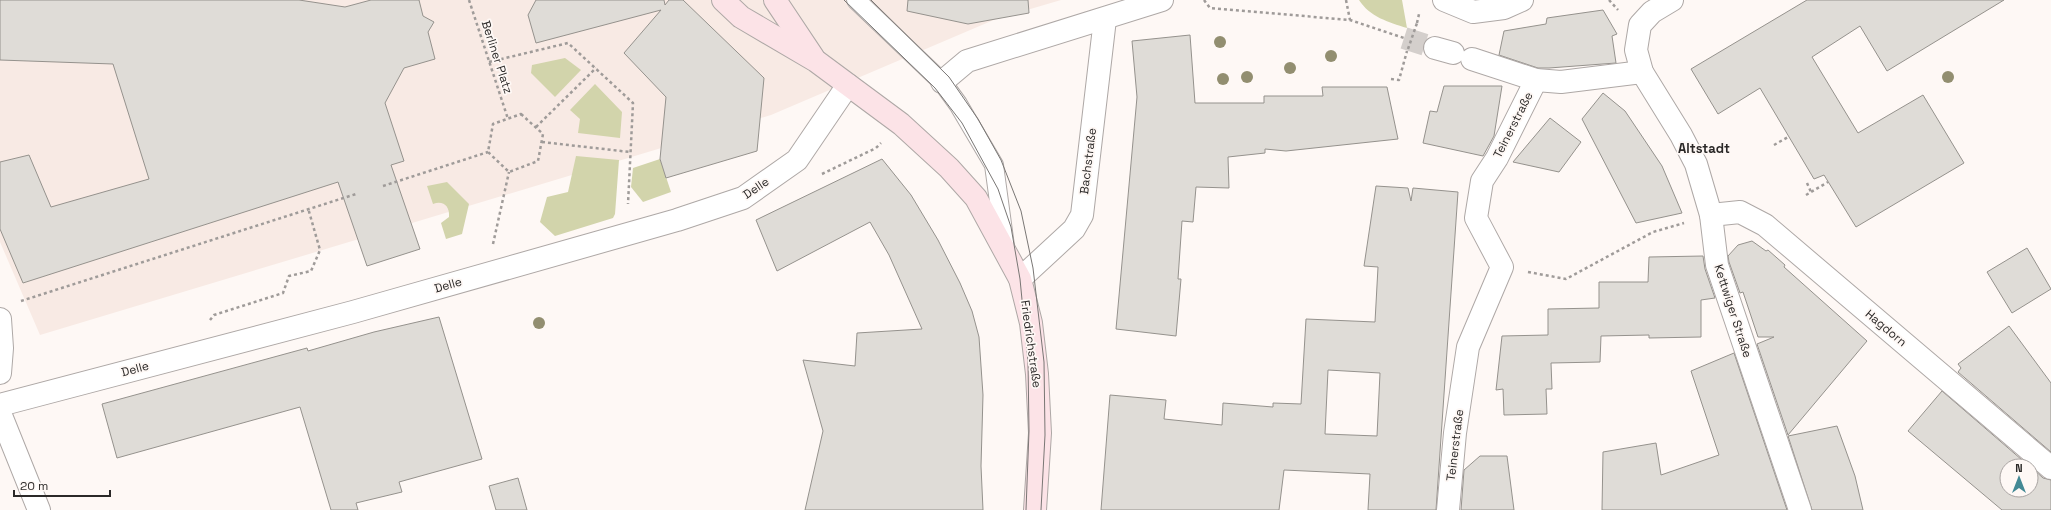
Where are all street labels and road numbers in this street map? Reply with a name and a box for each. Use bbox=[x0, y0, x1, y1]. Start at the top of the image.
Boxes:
street label: Berliner Platz bbox=[478, 18, 516, 96]
street label: Teinerstraße bbox=[1489, 89, 1537, 161]
street label: Bachstraße bbox=[1076, 127, 1100, 195]
street label: Delle bbox=[740, 174, 772, 202]
street label: Kettwiger Straße bbox=[1710, 262, 1756, 360]
street label: Delle bbox=[432, 273, 464, 297]
street label: Friedrichstraße bbox=[1017, 299, 1045, 389]
street label: Hagdorn bbox=[1862, 306, 1910, 350]
street label: Delle bbox=[119, 358, 151, 380]
street label: Teinerstraße bbox=[1443, 408, 1467, 482]

